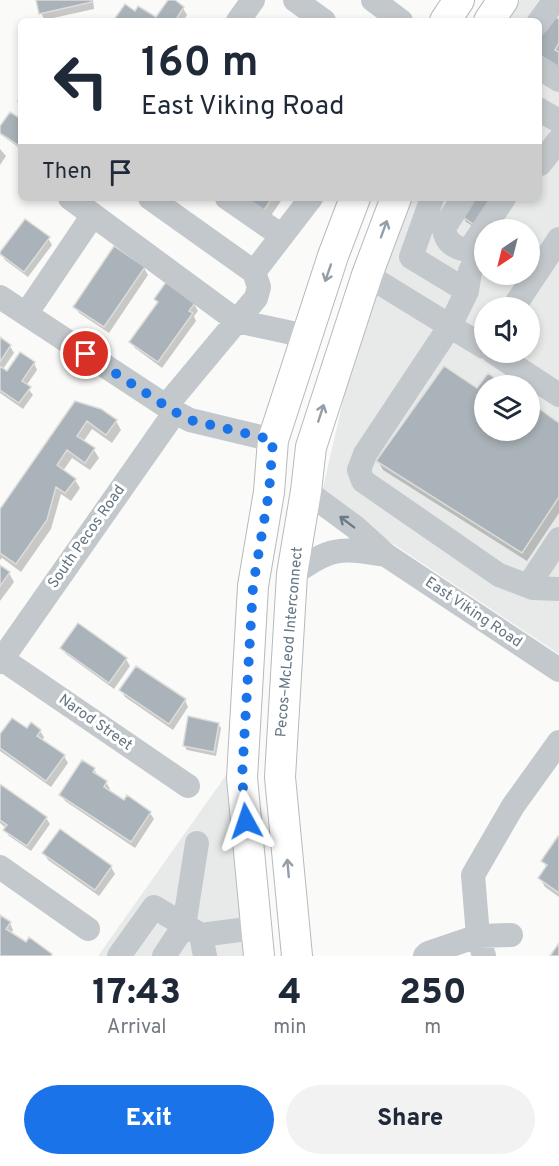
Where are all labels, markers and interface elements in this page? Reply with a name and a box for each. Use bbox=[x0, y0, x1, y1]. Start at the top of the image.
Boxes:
text: 160 m bbox=[141, 38, 259, 91]
icon: left bbox=[42, 42, 120, 120]
text: East Viking Road bbox=[141, 90, 344, 124]
icon: arrive bbox=[104, 156, 137, 189]
text: Then bbox=[42, 159, 92, 186]
north arrow bbox=[474, 219, 540, 285]
map controls bbox=[474, 219, 540, 441]
one-way arrow bbox=[379, 220, 390, 238]
one-way arrow bbox=[321, 263, 332, 282]
button: sound bbox=[474, 297, 540, 363]
pin bbox=[60, 328, 111, 379]
icon: arrive bbox=[69, 337, 102, 370]
button: layers bbox=[474, 375, 540, 441]
one-way arrow bbox=[317, 404, 328, 423]
street label: South Pecos Road bbox=[44, 482, 130, 592]
one-way arrow bbox=[340, 515, 356, 528]
street label: Pecos–McLeod Interconnect bbox=[272, 546, 308, 738]
street label: East Viking Road bbox=[421, 574, 525, 652]
street label: Narod Street bbox=[55, 691, 135, 755]
position arrow bbox=[214, 789, 278, 853]
one-way arrow bbox=[282, 859, 293, 878]
text: 17:43 bbox=[92, 971, 181, 1017]
text: 4 bbox=[278, 971, 302, 1017]
text: 250 bbox=[399, 971, 467, 1017]
text: Arrival bbox=[107, 1015, 166, 1041]
text: min bbox=[273, 1015, 307, 1041]
text: m bbox=[424, 1015, 441, 1041]
button: Exit bbox=[24, 1085, 274, 1154]
button: Share bbox=[286, 1085, 535, 1154]

